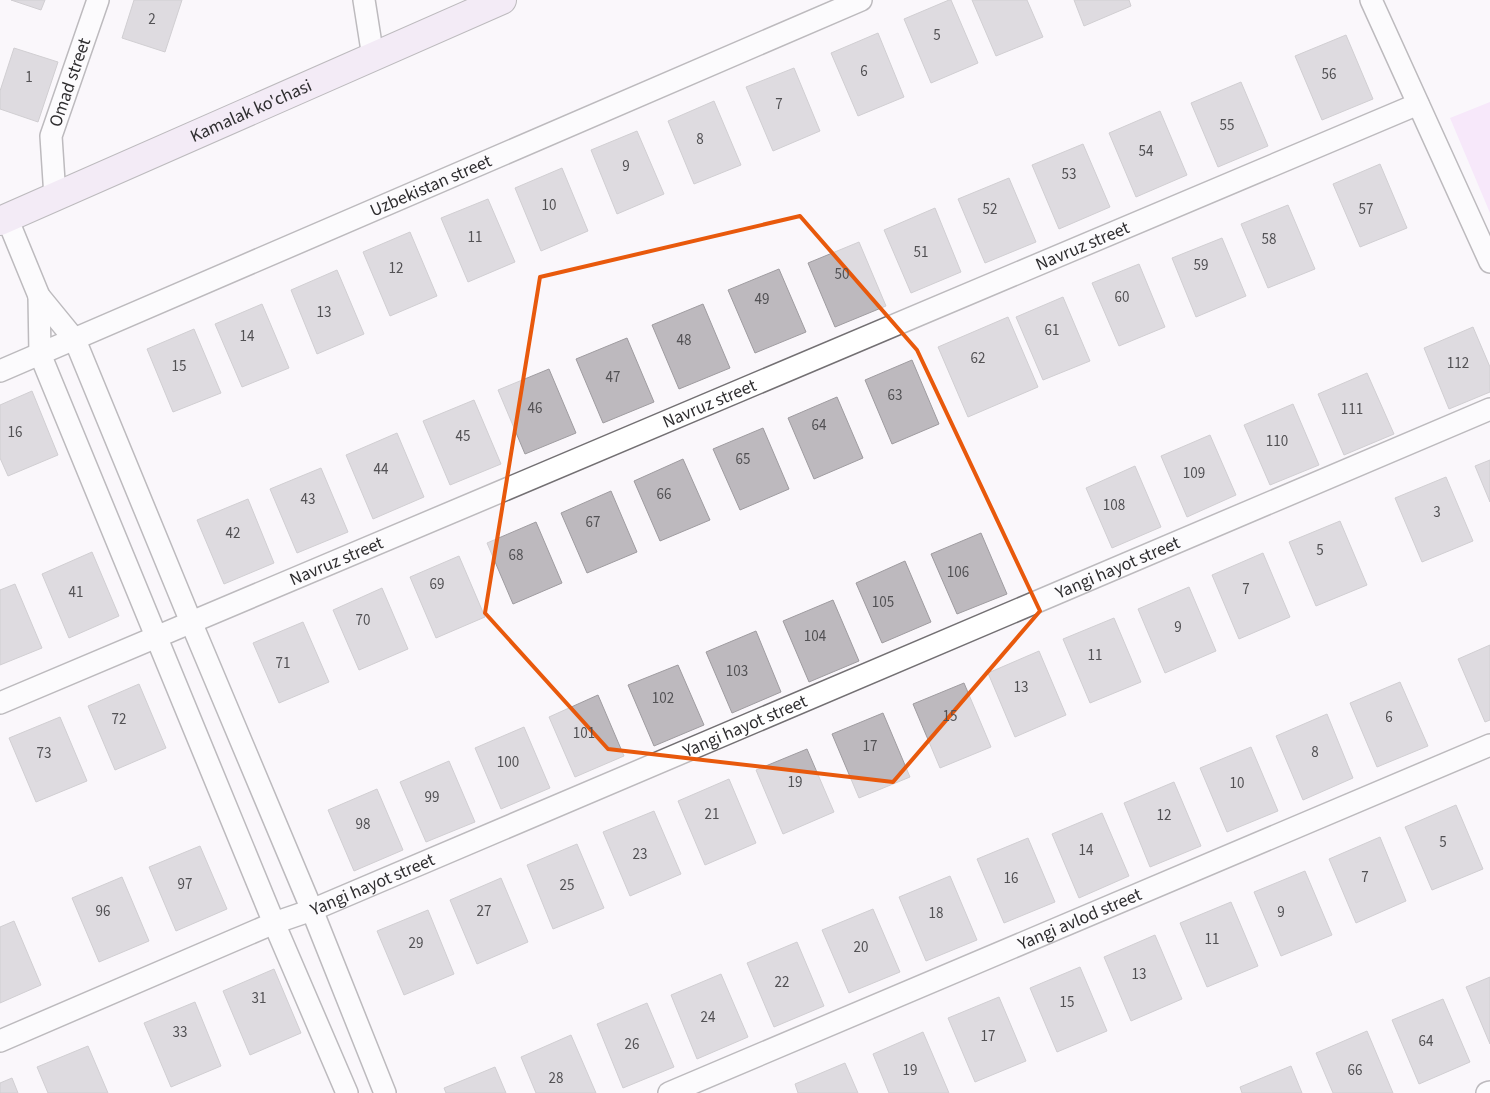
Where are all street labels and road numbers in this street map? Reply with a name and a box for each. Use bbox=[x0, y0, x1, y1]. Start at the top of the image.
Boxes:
street label: Omad street bbox=[43, 35, 97, 130]
street label: Kamalak ko'chasi bbox=[186, 73, 316, 149]
street label: Uzbekistan street bbox=[366, 149, 496, 223]
street label: Navruz street bbox=[1032, 215, 1133, 277]
street label: Navruz street bbox=[659, 373, 760, 435]
street label: Yangi hayot street bbox=[1051, 530, 1184, 606]
street label: Navruz street bbox=[286, 531, 387, 592]
street label: Yangi hayot street bbox=[678, 689, 811, 764]
street label: Yangi hayot street bbox=[306, 847, 439, 923]
street label: Yangi avlod street bbox=[1013, 882, 1145, 957]

